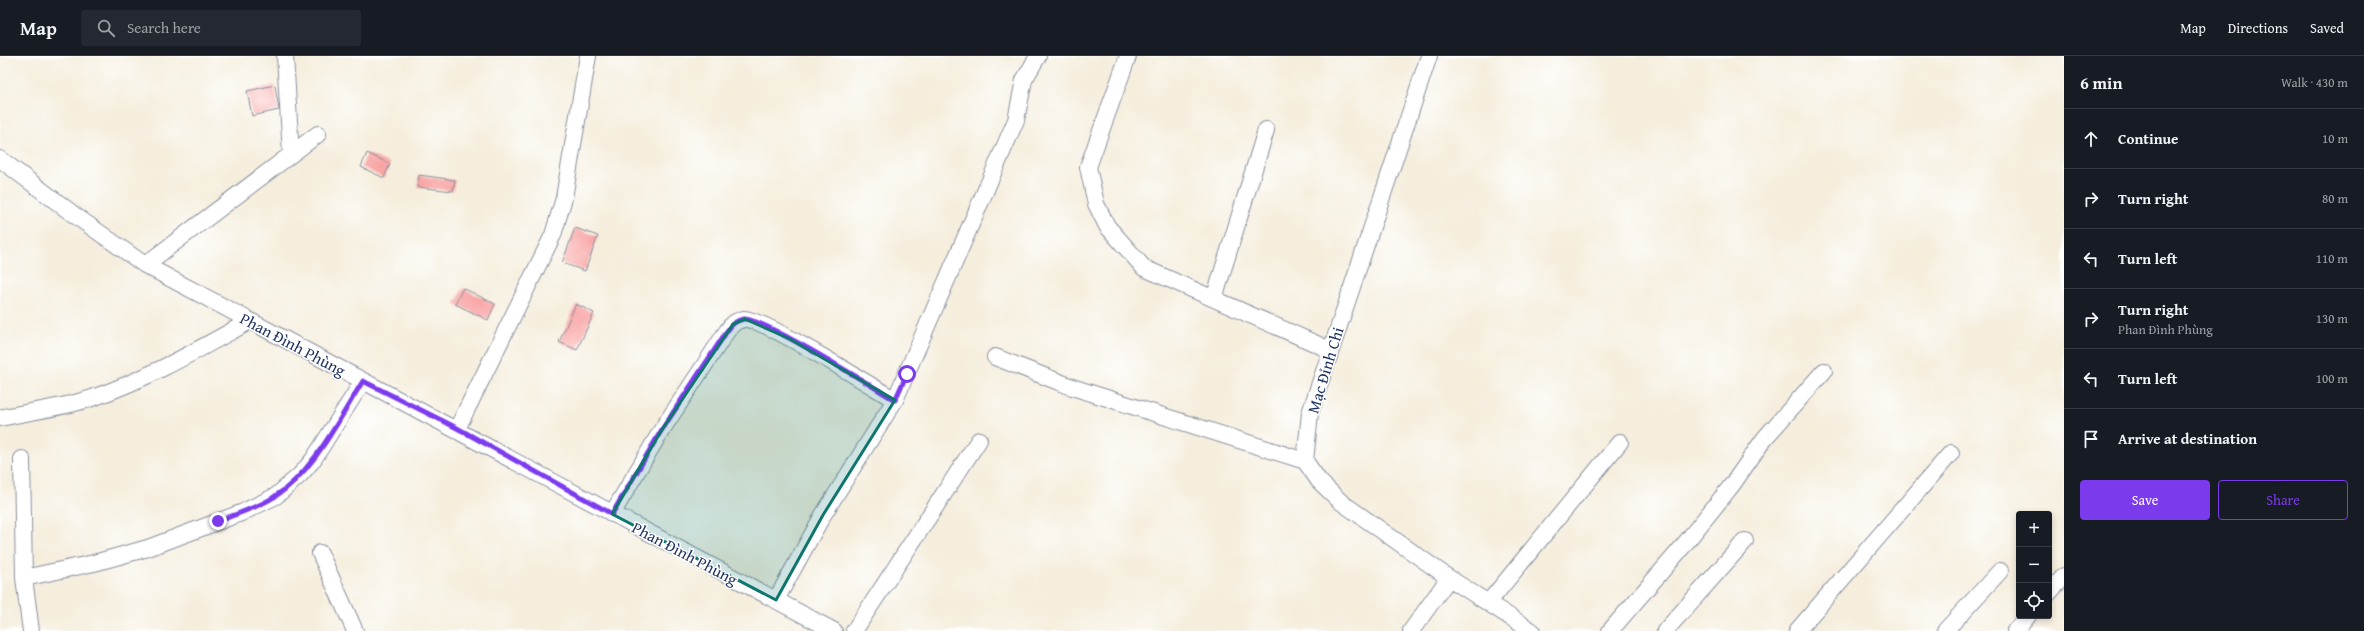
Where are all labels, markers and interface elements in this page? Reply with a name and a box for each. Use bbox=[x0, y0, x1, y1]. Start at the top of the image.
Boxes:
search box bbox=[81, 10, 361, 46]
text: Map bbox=[20, 14, 57, 42]
icon: search bbox=[95, 17, 117, 39]
text: Search here bbox=[127, 17, 201, 38]
text: Map bbox=[2180, 18, 2206, 38]
text: Directions bbox=[2228, 18, 2288, 38]
text: Saved bbox=[2310, 18, 2344, 38]
text: 6 min bbox=[2080, 70, 2122, 95]
text: Walk · 430 m bbox=[2281, 73, 2348, 92]
icon: ahead bbox=[2080, 128, 2102, 150]
text: Continue bbox=[2118, 128, 2179, 149]
text: 10 m bbox=[2322, 129, 2348, 148]
icon: right bbox=[2080, 188, 2102, 210]
text: Turn right bbox=[2118, 188, 2189, 209]
text: 80 m bbox=[2322, 189, 2348, 208]
icon: left bbox=[2080, 248, 2102, 270]
text: Turn left bbox=[2118, 248, 2177, 269]
text: 110 m bbox=[2316, 249, 2348, 268]
text: Turn right bbox=[2118, 299, 2189, 320]
street label: Phan Đình Phùng bbox=[236, 306, 350, 382]
icon: right bbox=[2080, 308, 2102, 330]
text: 130 m bbox=[2316, 309, 2348, 328]
text: Phan Đình Phùng bbox=[2118, 320, 2213, 339]
street label: Mạc Đỉnh Chi bbox=[1300, 323, 1350, 416]
route start bbox=[898, 365, 916, 383]
icon: left bbox=[2080, 368, 2102, 390]
text: Turn left bbox=[2118, 368, 2177, 389]
text: 100 m bbox=[2316, 369, 2348, 388]
icon: arrive bbox=[2080, 428, 2102, 450]
text: Arrive at destination bbox=[2118, 428, 2257, 449]
button: Save bbox=[2080, 480, 2210, 520]
button: Share bbox=[2218, 480, 2348, 520]
map controls bbox=[2016, 511, 2052, 619]
button: + bbox=[2016, 511, 2052, 547]
route end bbox=[209, 512, 227, 530]
street label: Phan Đình Phùng bbox=[628, 515, 742, 591]
button: − bbox=[2016, 547, 2052, 583]
button: locate bbox=[2016, 583, 2052, 619]

